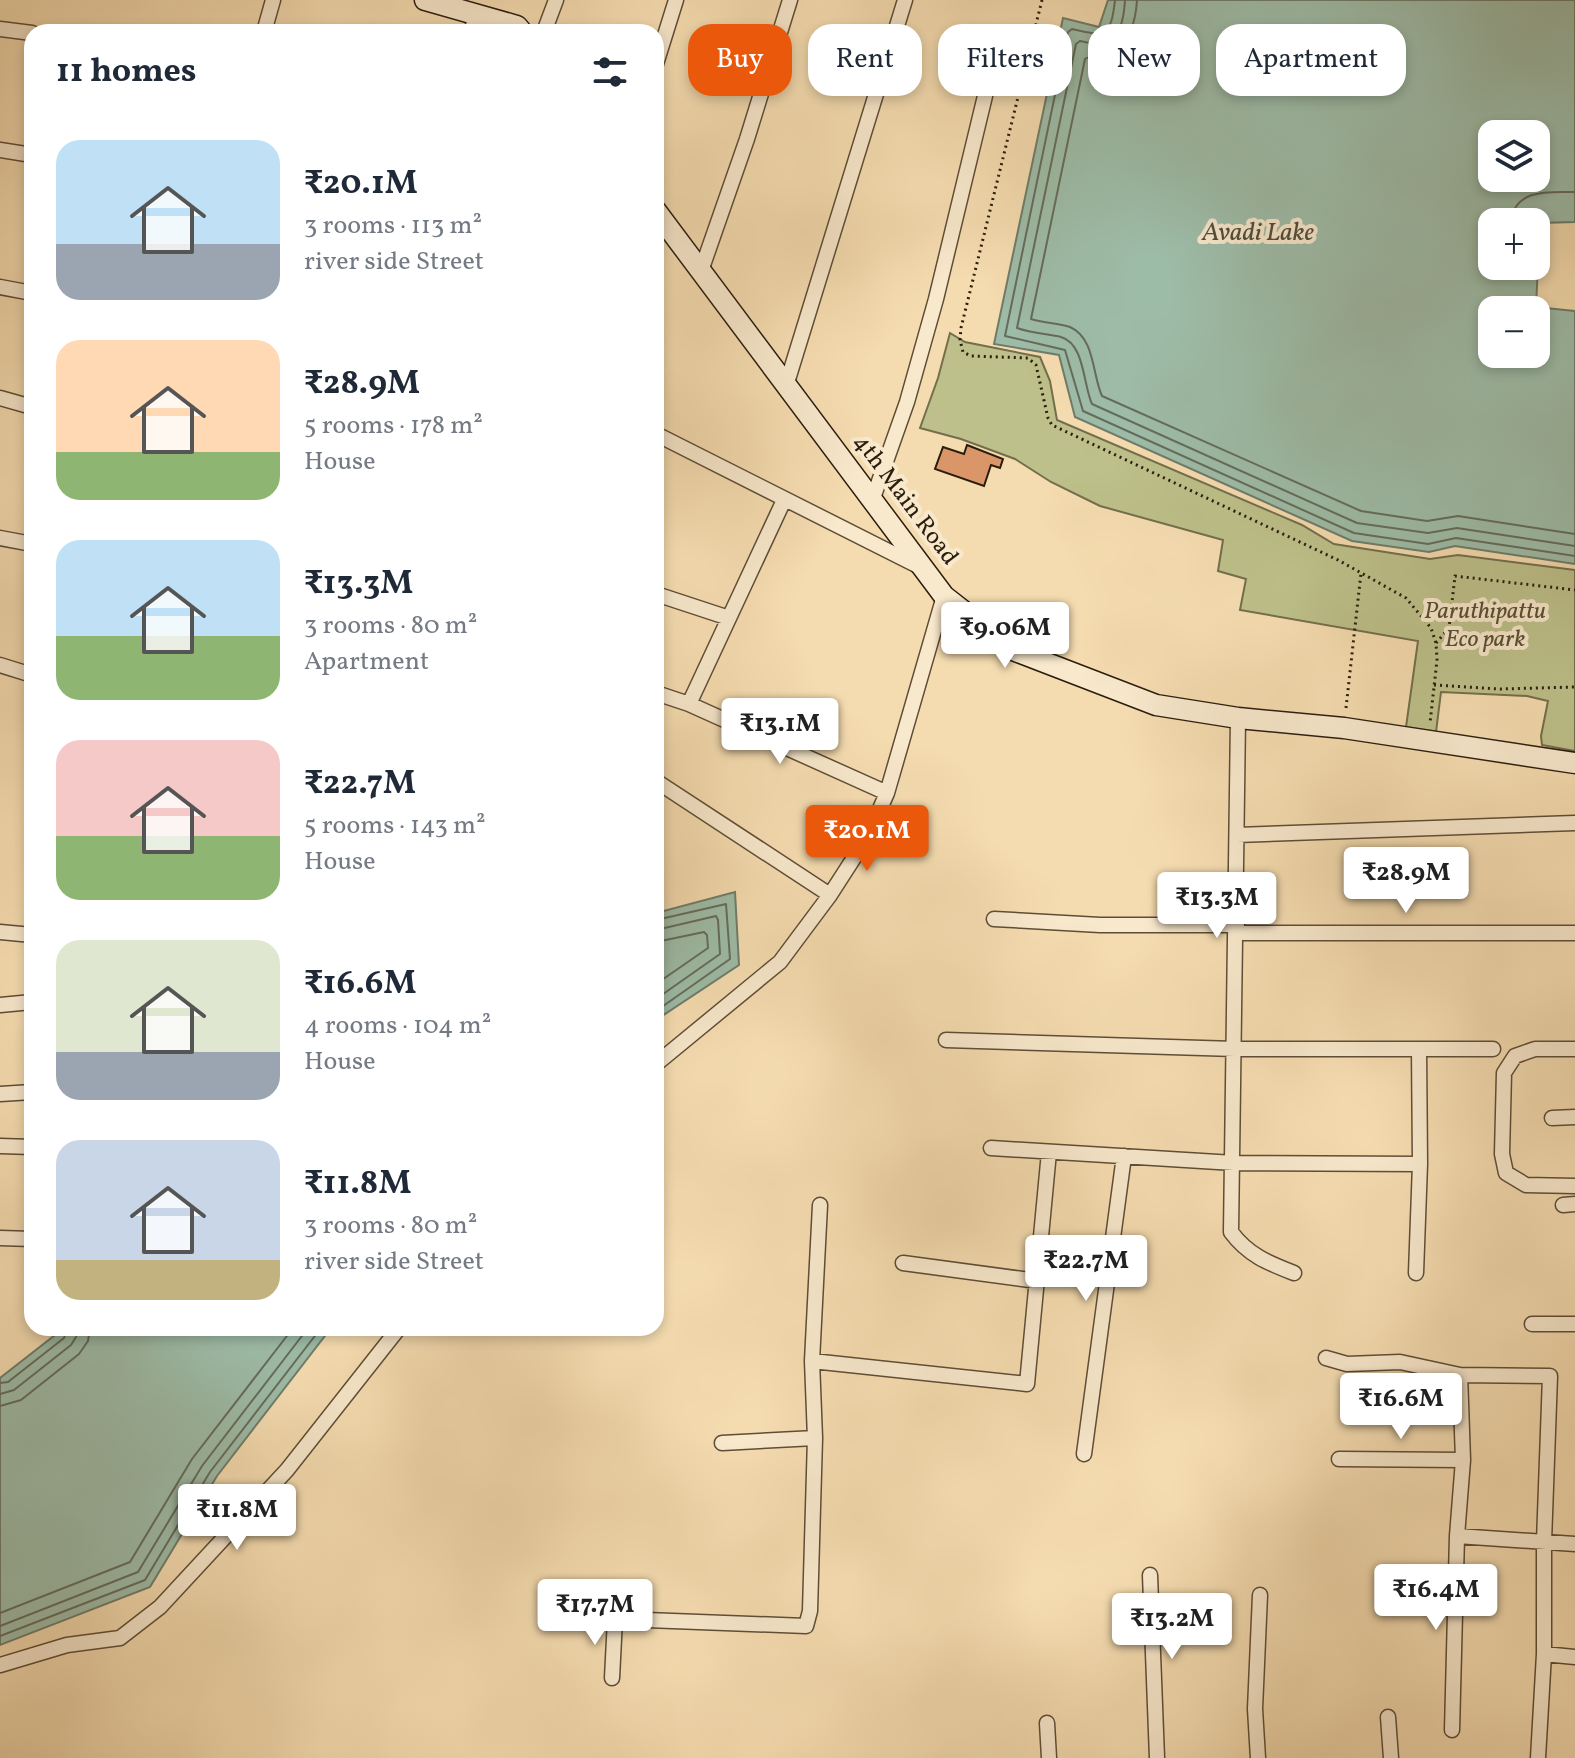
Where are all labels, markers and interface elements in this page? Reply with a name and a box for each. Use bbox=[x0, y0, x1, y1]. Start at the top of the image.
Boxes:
chip: Buy bbox=[688, 24, 792, 96]
chip: Rent bbox=[808, 24, 922, 96]
chip: Filters bbox=[938, 24, 1072, 96]
chip: New bbox=[1088, 24, 1200, 96]
chip: Apartment bbox=[1216, 24, 1406, 96]
text: 11 homes bbox=[56, 49, 196, 96]
icon: filters bbox=[588, 50, 632, 94]
map controls bbox=[1478, 120, 1550, 368]
button: layers bbox=[1478, 120, 1550, 192]
text: ₹20.1M bbox=[304, 161, 418, 208]
icon: home bbox=[120, 172, 216, 268]
text: 3 rooms · 113 m² bbox=[304, 208, 482, 244]
button: + bbox=[1478, 208, 1550, 280]
water label: Avadi Lake bbox=[1201, 215, 1315, 251]
text: river side Street bbox=[304, 244, 484, 280]
button: − bbox=[1478, 296, 1550, 368]
text: ₹28.9M bbox=[304, 361, 420, 408]
icon: home bbox=[120, 372, 216, 468]
text: 5 rooms · 178 m² bbox=[304, 408, 483, 444]
street label: 4th Main Road bbox=[844, 427, 966, 573]
text: House bbox=[304, 444, 376, 480]
text: ₹13.3M bbox=[304, 561, 413, 608]
icon: home bbox=[120, 572, 216, 668]
park label: Paruthipattu Eco park bbox=[1424, 595, 1546, 657]
pin: ₹9.06M bbox=[940, 602, 1070, 670]
text: 3 rooms · 80 m² bbox=[304, 608, 477, 644]
text: ₹9.06M bbox=[959, 610, 1051, 646]
text: Apartment bbox=[304, 644, 429, 680]
pin: ₹13.1M bbox=[715, 698, 845, 766]
text: ₹13.1M bbox=[739, 706, 821, 742]
text: ₹22.7M bbox=[304, 761, 416, 808]
icon: home bbox=[120, 772, 216, 868]
pin: ₹20.1M bbox=[802, 805, 932, 873]
text: 5 rooms · 143 m² bbox=[304, 808, 486, 844]
text: ₹20.1M bbox=[824, 813, 910, 849]
text: House bbox=[304, 844, 376, 880]
pin: ₹28.9M bbox=[1341, 847, 1471, 915]
text: ₹28.9M bbox=[1362, 855, 1450, 891]
pin: ₹13.3M bbox=[1152, 872, 1282, 940]
text: ₹13.3M bbox=[1175, 880, 1259, 916]
text: ₹16.6M bbox=[304, 961, 416, 1008]
icon: home bbox=[120, 972, 216, 1068]
text: 4 rooms · 104 m² bbox=[304, 1008, 491, 1044]
text: House bbox=[304, 1044, 376, 1080]
text: ₹11.8M bbox=[304, 1161, 411, 1208]
icon: home bbox=[120, 1172, 216, 1268]
text: 3 rooms · 80 m² bbox=[304, 1208, 477, 1244]
pin: ₹22.7M bbox=[1021, 1235, 1151, 1303]
text: ₹22.7M bbox=[1043, 1243, 1129, 1279]
text: river side Street bbox=[304, 1244, 484, 1280]
pin: ₹16.6M bbox=[1336, 1373, 1466, 1441]
text: ₹16.6M bbox=[1358, 1381, 1444, 1417]
pin: ₹11.8M bbox=[172, 1484, 302, 1552]
text: ₹11.8M bbox=[196, 1492, 278, 1528]
pin: ₹16.4M bbox=[1371, 1564, 1501, 1632]
text: ₹16.4M bbox=[1392, 1572, 1480, 1608]
pin: ₹17.7M bbox=[530, 1579, 660, 1647]
text: ₹17.7M bbox=[556, 1587, 634, 1623]
pin: ₹13.2M bbox=[1107, 1593, 1237, 1661]
text: ₹13.2M bbox=[1130, 1601, 1214, 1637]

